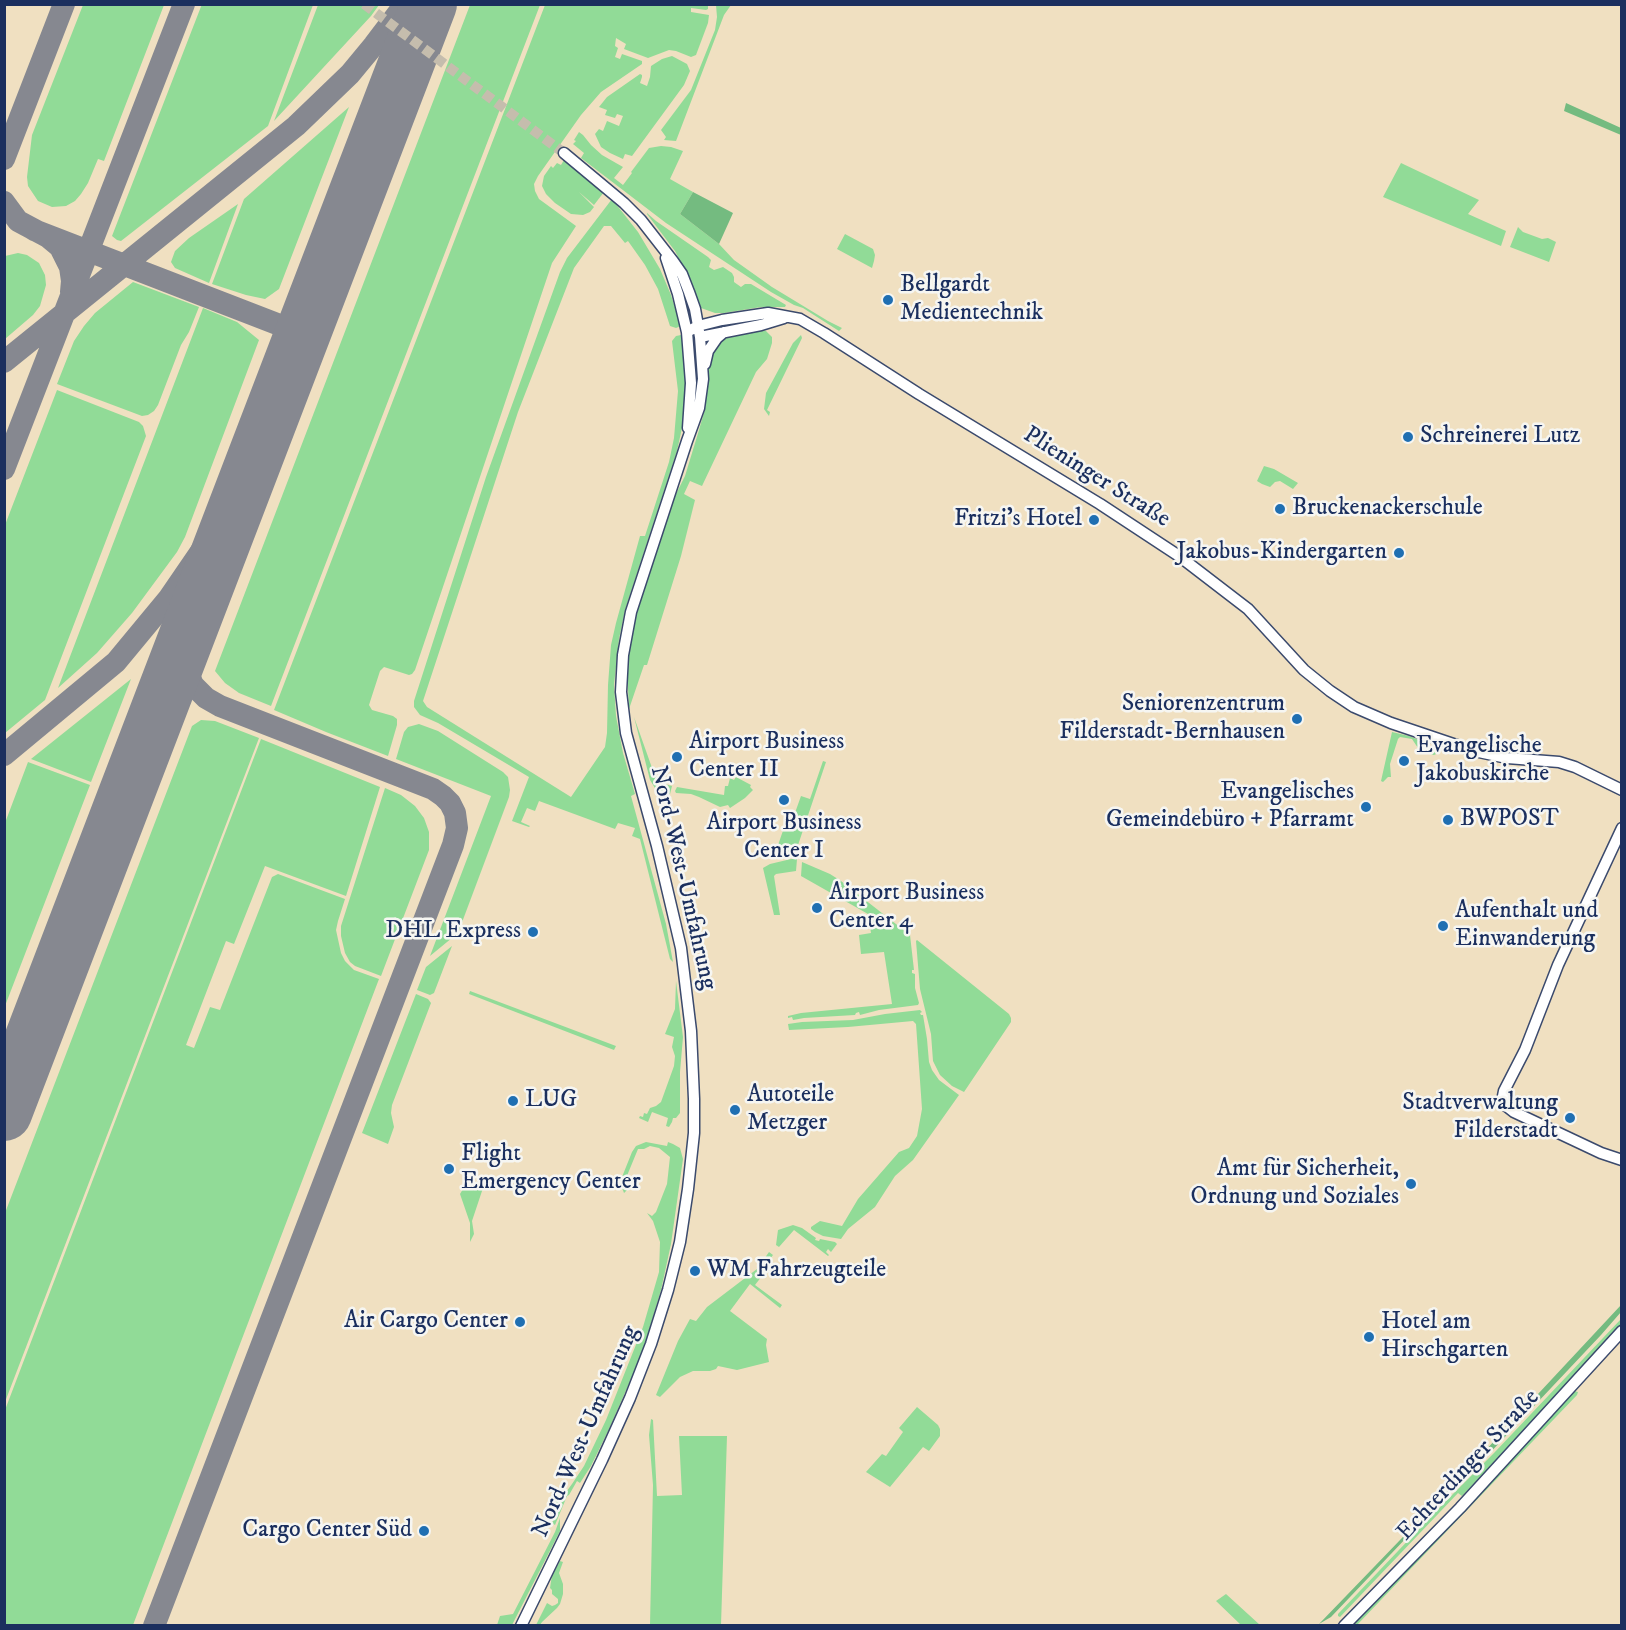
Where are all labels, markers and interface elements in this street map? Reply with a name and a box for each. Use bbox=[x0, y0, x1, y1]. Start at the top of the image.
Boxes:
place label: Bellgardt Medientechnik bbox=[900, 272, 1043, 328]
marker: Bellgardt Medientechnik bbox=[881, 293, 895, 307]
street label: Plieninger Straße bbox=[1017, 421, 1175, 535]
place label: Schreinerei Lutz bbox=[1420, 423, 1580, 451]
marker: Schreinerei Lutz bbox=[1401, 430, 1415, 444]
place label: Bruckenackerschule bbox=[1292, 495, 1483, 523]
marker: Bruckenackerschule bbox=[1273, 502, 1287, 516]
place label: Fritzi's Hotel bbox=[954, 506, 1082, 534]
marker: Fritzi's Hotel bbox=[1087, 513, 1101, 527]
place label: Jakobus-Kindergarten bbox=[1176, 539, 1387, 567]
marker: Jakobus-Kindergarten bbox=[1392, 546, 1406, 560]
place label: Seniorenzentrum Filderstadt-Bernhausen bbox=[1059, 691, 1285, 747]
marker: Seniorenzentrum Filderstadt-Bernhausen bbox=[1290, 712, 1304, 726]
place label: Airport Business Center II bbox=[689, 729, 844, 785]
place label: Evangelische Jakobuskirche bbox=[1416, 733, 1549, 789]
marker: Airport Business Center II bbox=[670, 750, 684, 764]
marker: Evangelische Jakobuskirche bbox=[1397, 754, 1411, 768]
street label: Nord-West-Umfahrung bbox=[642, 763, 722, 993]
place label: Evangelisches Gemeindebüro + Pfarramt bbox=[1106, 779, 1354, 835]
marker: Airport Business Center I bbox=[777, 793, 791, 807]
marker: Evangelisches Gemeindebüro + Pfarramt bbox=[1359, 800, 1373, 814]
place label: BWPOST bbox=[1460, 806, 1559, 834]
place label: Airport Business Center I bbox=[706, 810, 862, 866]
marker: BWPOST bbox=[1441, 813, 1455, 827]
place label: Airport Business Center 4 bbox=[829, 880, 984, 936]
place label: Aufenthalt und Einwanderung bbox=[1455, 898, 1598, 954]
marker: Airport Business Center 4 bbox=[810, 901, 824, 915]
place label: DHL Express bbox=[385, 918, 521, 946]
marker: Aufenthalt und Einwanderung bbox=[1436, 919, 1450, 933]
marker: DHL Express bbox=[526, 925, 540, 939]
place label: Autoteile Metzger bbox=[747, 1082, 834, 1138]
place label: LUG bbox=[525, 1087, 577, 1115]
place label: Stadtverwaltung Filderstadt bbox=[1402, 1090, 1558, 1146]
marker: LUG bbox=[506, 1094, 520, 1108]
marker: Autoteile Metzger bbox=[728, 1103, 742, 1117]
marker: Stadtverwaltung Filderstadt bbox=[1563, 1111, 1577, 1125]
place label: Flight Emergency Center bbox=[461, 1141, 641, 1197]
place label: Amt für Sicherheit, Ordnung und Soziales bbox=[1190, 1156, 1399, 1212]
marker: Flight Emergency Center bbox=[442, 1162, 456, 1176]
marker: Amt für Sicherheit, Ordnung und Soziales bbox=[1404, 1177, 1418, 1191]
place label: WM Fahrzeugteile bbox=[707, 1257, 886, 1285]
marker: WM Fahrzeugteile bbox=[688, 1264, 702, 1278]
place label: Air Cargo Center bbox=[344, 1308, 508, 1336]
place label: Hotel am Hirschgarten bbox=[1381, 1309, 1508, 1365]
marker: Air Cargo Center bbox=[513, 1315, 527, 1329]
street label: Nord-West-Umfahrung bbox=[527, 1322, 647, 1542]
marker: Hotel am Hirschgarten bbox=[1362, 1330, 1376, 1344]
street label: Echterdinger Straße bbox=[1391, 1384, 1547, 1548]
place label: Cargo Center Süd bbox=[242, 1517, 412, 1545]
marker: Cargo Center Süd bbox=[417, 1524, 431, 1538]

